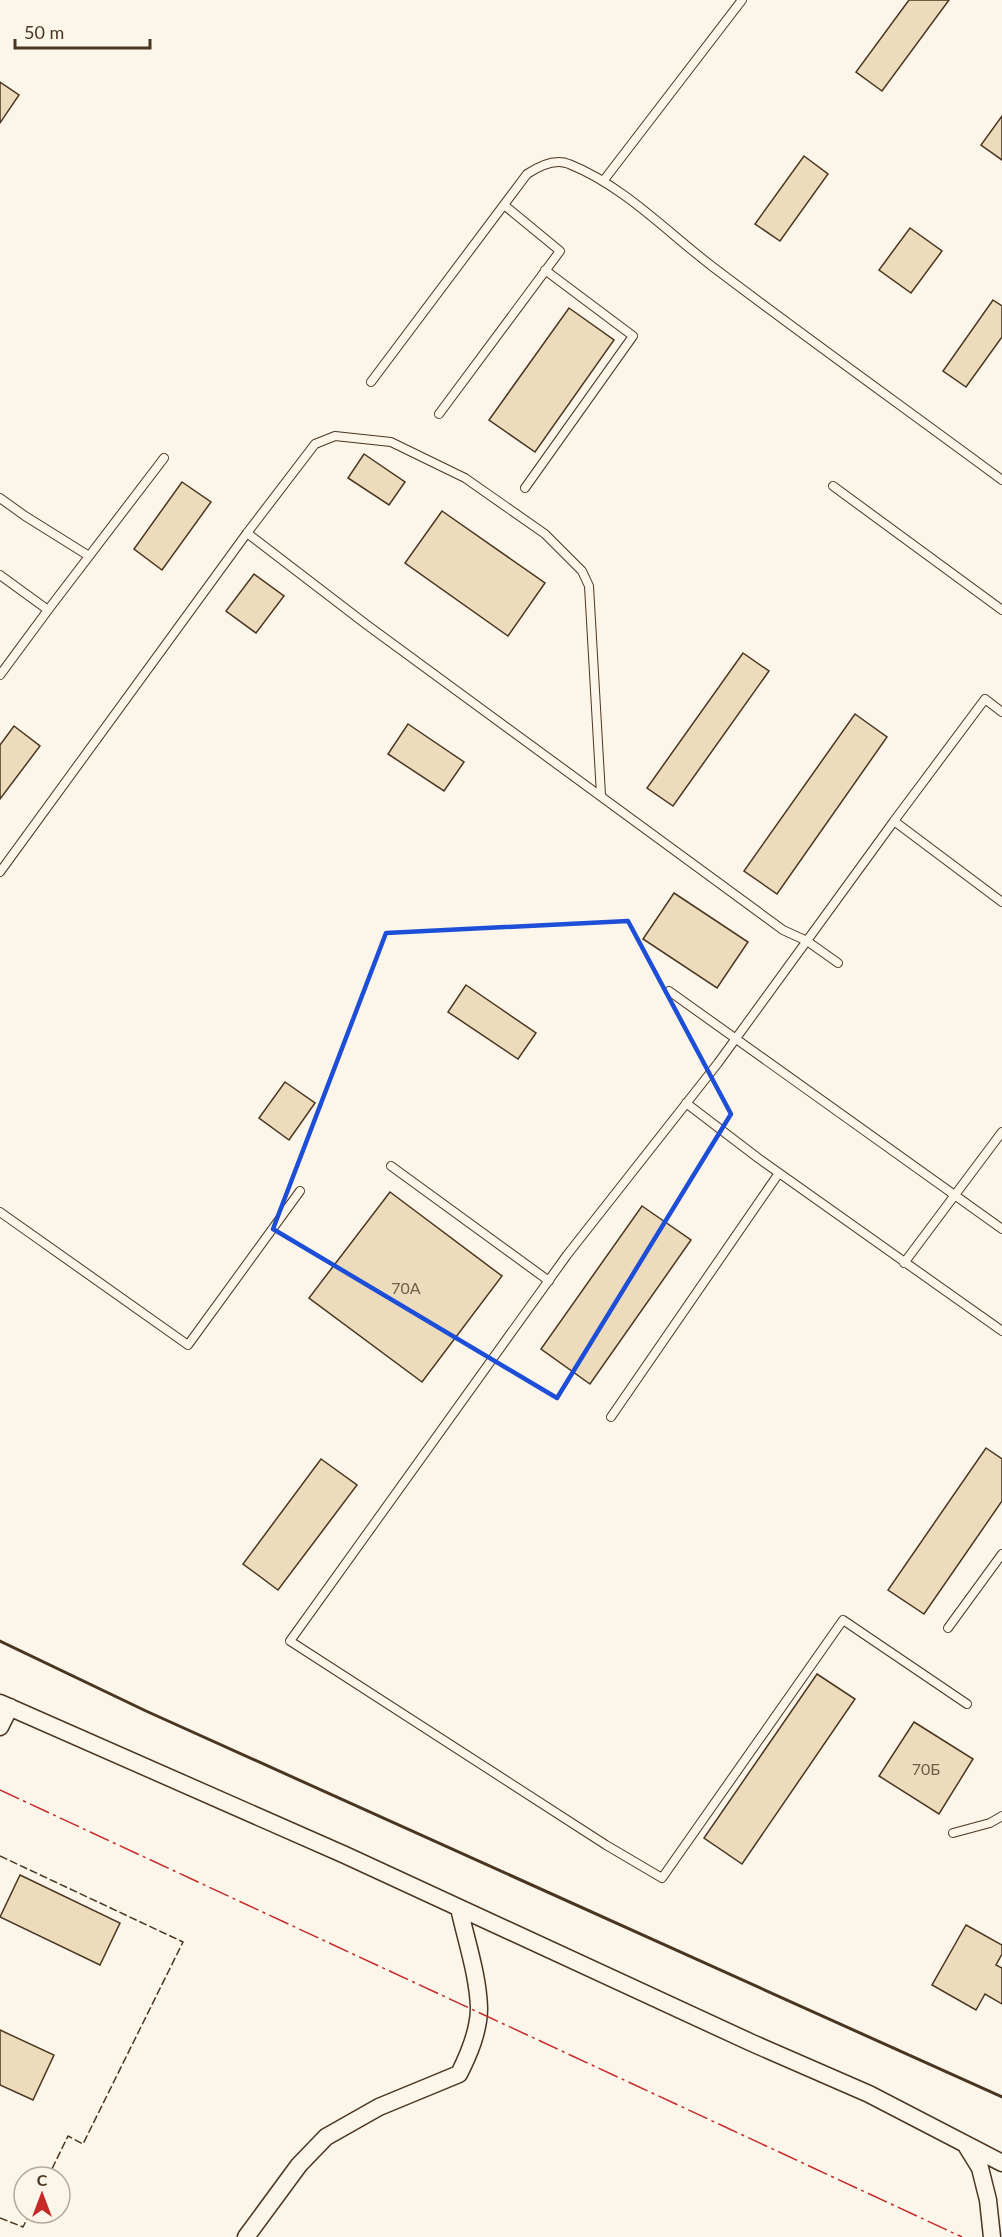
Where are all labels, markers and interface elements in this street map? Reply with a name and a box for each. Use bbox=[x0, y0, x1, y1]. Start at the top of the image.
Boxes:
scale bar bbox=[15, 12, 150, 50]
text: 50 m bbox=[24, 21, 64, 43]
house number: 70А bbox=[391, 1278, 421, 1297]
house number: 70Б bbox=[912, 1759, 940, 1778]
north arrow bbox=[12, 2165, 72, 2225]
text: С bbox=[37, 2170, 48, 2189]

